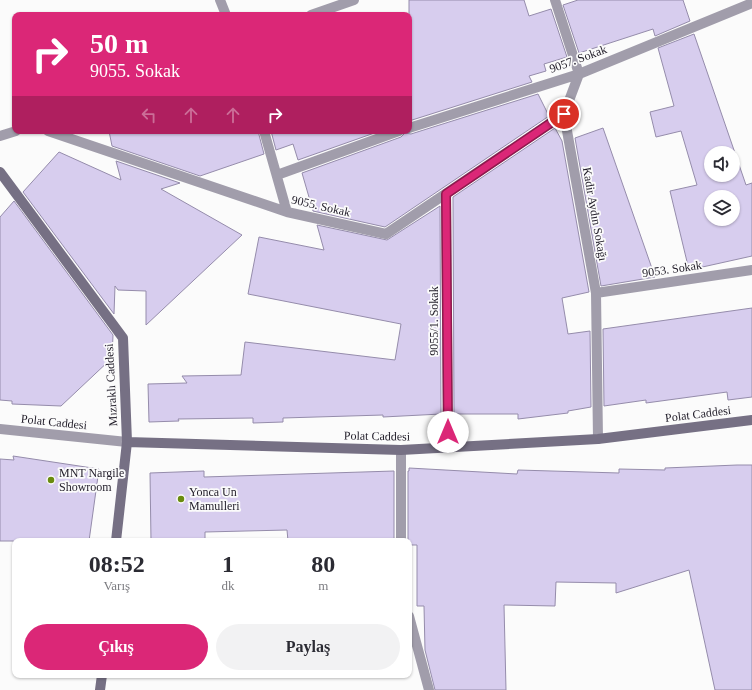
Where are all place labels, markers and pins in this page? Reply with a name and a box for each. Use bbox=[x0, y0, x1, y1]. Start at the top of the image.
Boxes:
pin bbox=[547, 97, 581, 131]
place label: MNT Nargile Showroom bbox=[59, 466, 124, 494]
marker: MNT Nargile Showroom bbox=[46, 475, 56, 485]
place label: Yonca Un Mamulleri bbox=[189, 485, 240, 513]
marker: Yonca Un Mamulleri bbox=[176, 494, 186, 504]

